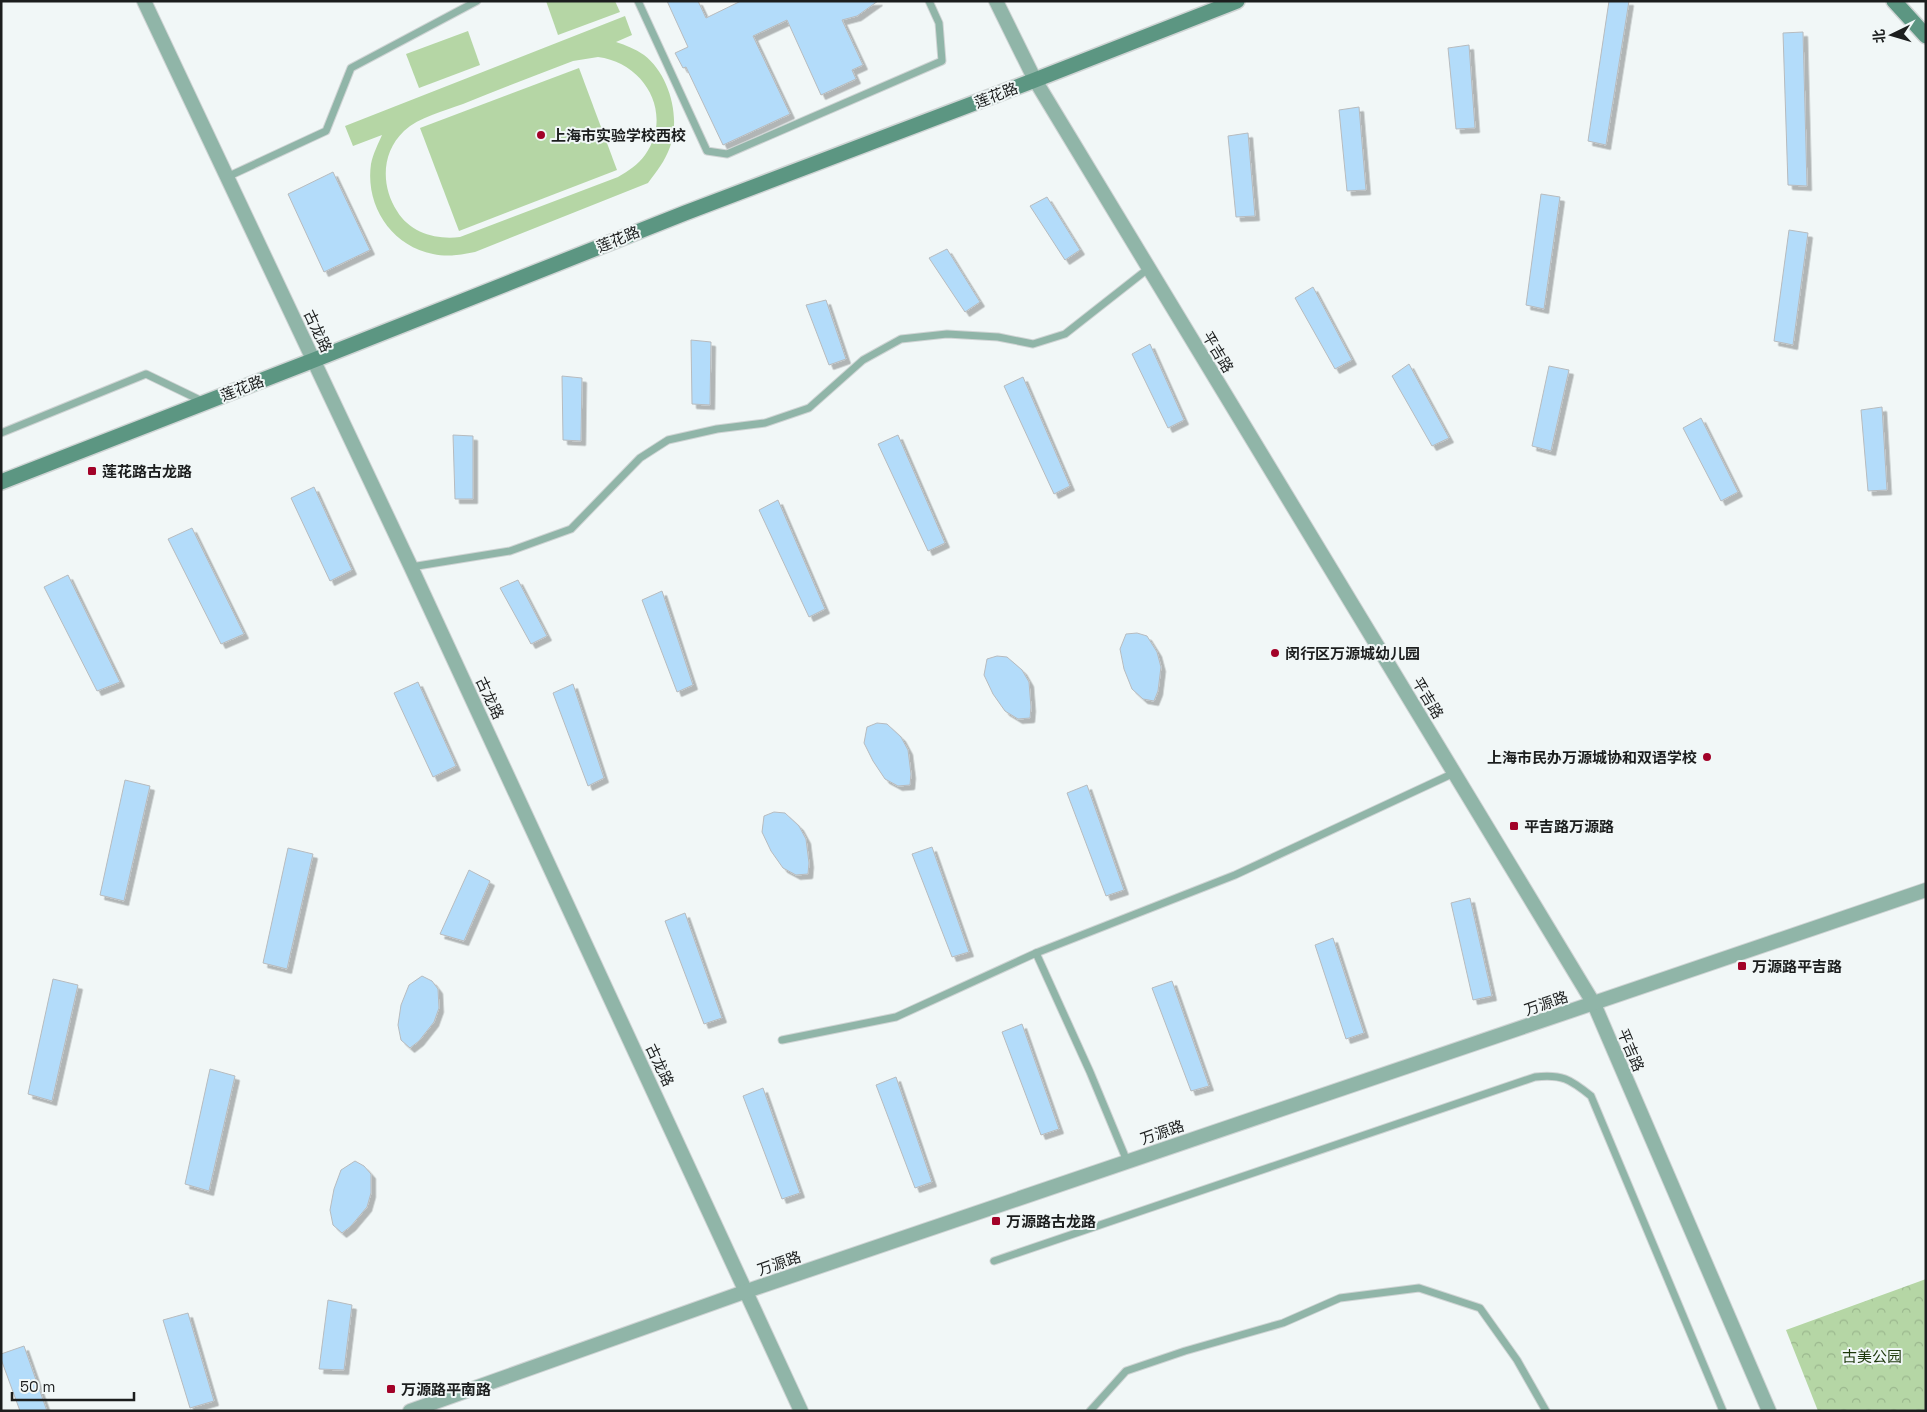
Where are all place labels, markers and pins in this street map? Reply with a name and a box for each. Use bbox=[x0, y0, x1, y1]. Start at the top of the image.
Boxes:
place label: 上海市实验学校西校 bbox=[551, 126, 686, 145]
marker: 上海市实验学校西校 bbox=[535, 129, 547, 141]
place label: 莲花路古龙路 bbox=[102, 462, 192, 481]
marker: 莲花路古龙路 bbox=[86, 465, 98, 477]
place label: 闵行区万源城幼儿园 bbox=[1285, 644, 1420, 663]
marker: 闵行区万源城幼儿园 bbox=[1269, 647, 1281, 659]
place label: 上海市民办万源城协和双语学校 bbox=[1487, 748, 1697, 767]
marker: 上海市民办万源城协和双语学校 bbox=[1701, 751, 1713, 763]
place label: 平吉路万源路 bbox=[1524, 817, 1614, 836]
marker: 平吉路万源路 bbox=[1508, 820, 1520, 832]
place label: 万源路平吉路 bbox=[1752, 957, 1842, 976]
marker: 万源路平吉路 bbox=[1736, 960, 1748, 972]
place label: 万源路古龙路 bbox=[1006, 1212, 1096, 1231]
marker: 万源路古龙路 bbox=[990, 1215, 1002, 1227]
place label: 万源路平南路 bbox=[401, 1380, 491, 1399]
marker: 万源路平南路 bbox=[385, 1383, 397, 1395]

